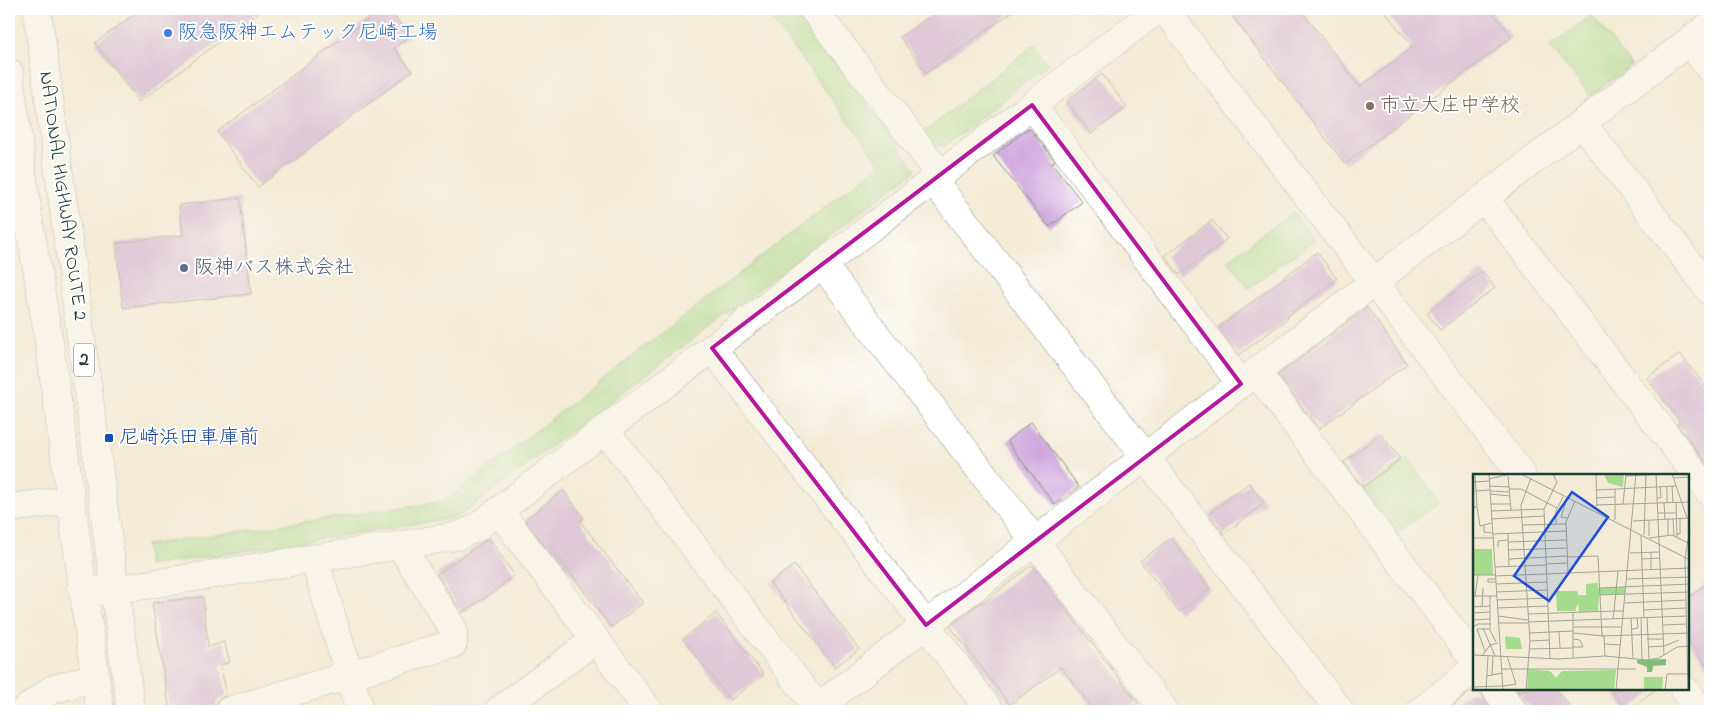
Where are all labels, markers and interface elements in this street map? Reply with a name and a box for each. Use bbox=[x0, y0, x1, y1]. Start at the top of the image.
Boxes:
place label: 阪急阪神エムテック尼崎工場 bbox=[178, 19, 438, 48]
marker: 阪急阪神エムテック尼崎工場 bbox=[162, 27, 174, 39]
street label: NATIONAL HIGHWAY ROUTE 2 bbox=[30, 70, 94, 323]
place label: 市立大庄中学校 bbox=[1380, 92, 1520, 121]
marker: 市立大庄中学校 bbox=[1364, 100, 1376, 112]
place label: 阪神バス株式会社 bbox=[194, 254, 354, 283]
marker: 阪神バス株式会社 bbox=[178, 262, 190, 274]
road number: 2 bbox=[74, 344, 94, 376]
place label: 尼崎浜田車庫前 bbox=[119, 424, 259, 453]
marker: 尼崎浜田車庫前 bbox=[103, 432, 115, 444]
inset map bbox=[1473, 474, 1689, 690]

